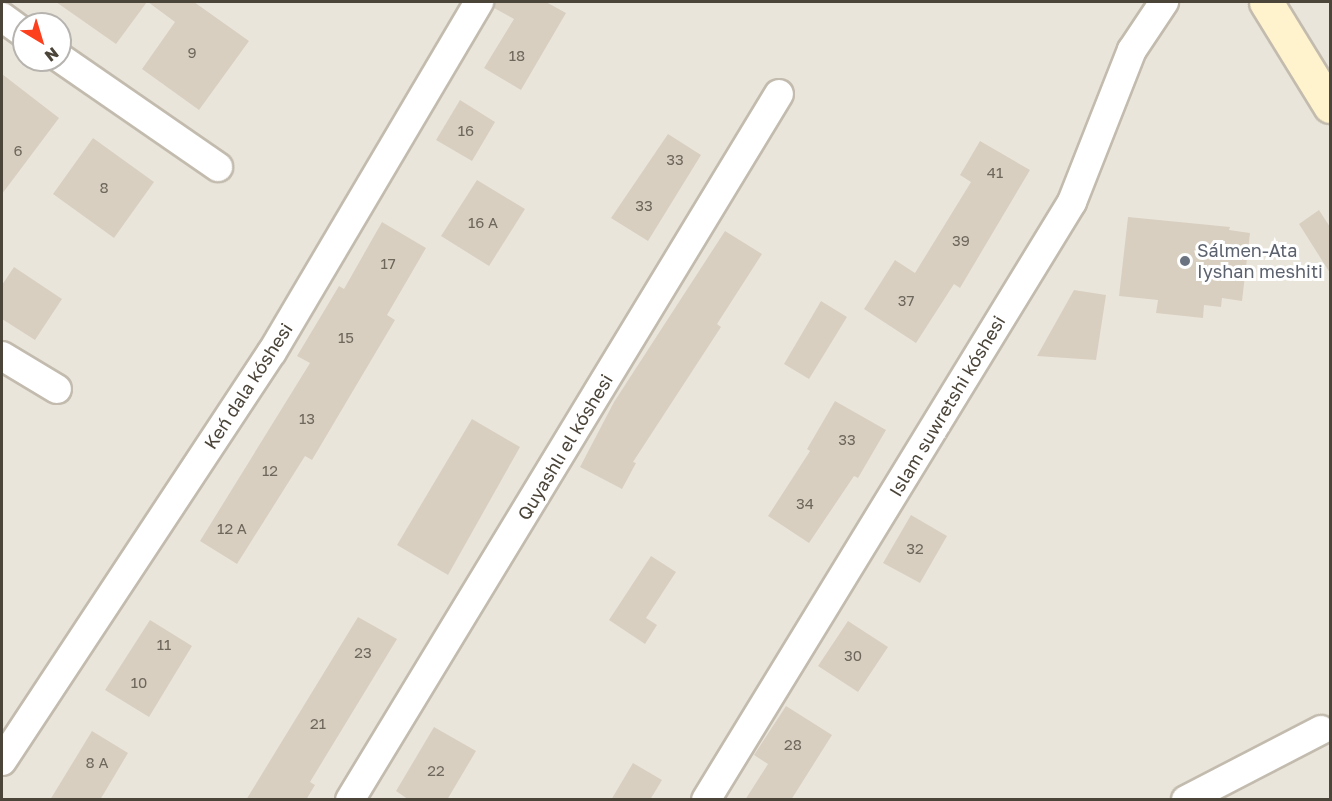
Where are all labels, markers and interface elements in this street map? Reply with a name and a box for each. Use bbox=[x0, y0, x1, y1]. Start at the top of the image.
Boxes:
north arrow bbox=[12, 12, 72, 72]
text: N bbox=[41, 43, 63, 66]
house number: 9 bbox=[187, 44, 197, 62]
house number: 18 bbox=[509, 47, 525, 65]
house number: 16 bbox=[458, 122, 474, 140]
house number: 6 bbox=[13, 142, 23, 160]
house number: 33 bbox=[666, 151, 684, 169]
house number: 41 bbox=[987, 164, 1003, 182]
house number: 8 bbox=[99, 179, 109, 197]
house number: 33 bbox=[635, 197, 653, 215]
house number: 16 А bbox=[468, 214, 498, 232]
house number: 39 bbox=[952, 232, 970, 250]
place label: Sálmen-Ata Iyshan meshiti bbox=[1197, 240, 1323, 282]
marker: Sálmen-Ata Iyshan meshiti bbox=[1178, 254, 1192, 268]
house number: 17 bbox=[380, 255, 396, 273]
house number: 37 bbox=[898, 292, 914, 310]
street label: Islam suwretshi kóshesi bbox=[884, 312, 1010, 500]
street label: Keń dala kóshesi bbox=[199, 319, 297, 453]
house number: 15 bbox=[338, 329, 354, 347]
street label: Quyashlı el kóshesi bbox=[513, 370, 617, 524]
house number: 13 bbox=[299, 410, 315, 428]
house number: 33 bbox=[838, 431, 856, 449]
house number: 12 bbox=[262, 462, 278, 480]
house number: 34 bbox=[796, 495, 814, 513]
house number: 12 А bbox=[217, 520, 247, 538]
house number: 32 bbox=[906, 540, 924, 558]
house number: 11 bbox=[157, 636, 171, 654]
house number: 23 bbox=[354, 644, 372, 662]
house number: 30 bbox=[844, 647, 862, 665]
house number: 10 bbox=[131, 674, 147, 692]
house number: 21 bbox=[310, 715, 326, 733]
house number: 28 bbox=[784, 736, 802, 754]
house number: 8 А bbox=[86, 754, 108, 772]
house number: 22 bbox=[427, 762, 445, 780]

